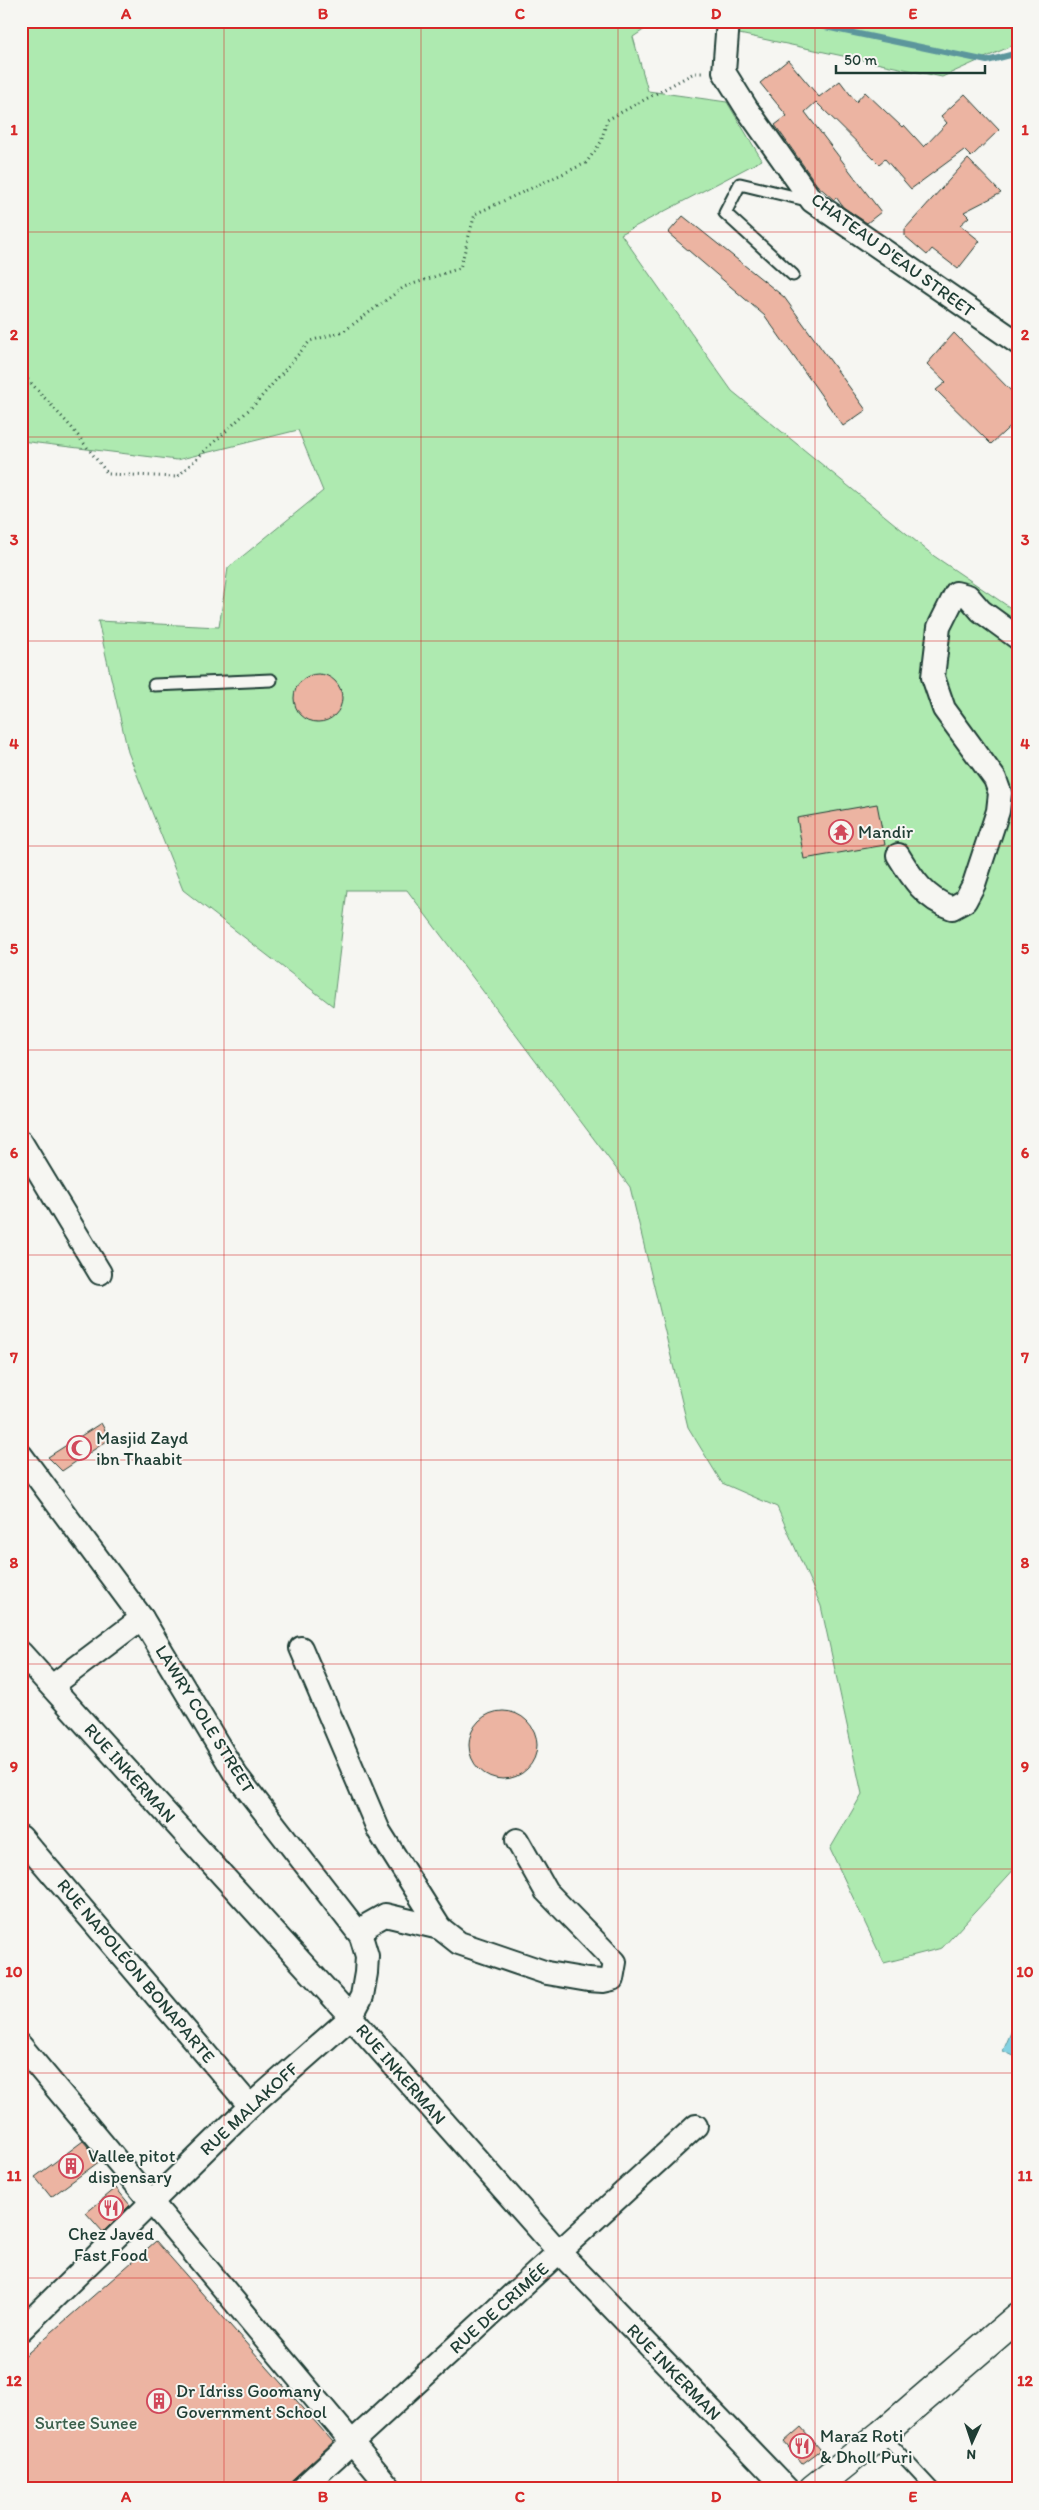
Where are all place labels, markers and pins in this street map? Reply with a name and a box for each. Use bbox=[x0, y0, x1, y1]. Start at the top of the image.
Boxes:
temple icon: Mandir bbox=[828, 819, 854, 845]
place label: Mandir bbox=[858, 821, 914, 843]
place label: Masjid Zayd ibn Thaabit bbox=[96, 1427, 188, 1470]
mosque icon: Masjid Zayd ibn Thaabit bbox=[66, 1435, 92, 1461]
place label: Vallee pitot dispensary bbox=[88, 2145, 176, 2188]
building icon: Vallee pitot dispensary bbox=[58, 2153, 84, 2179]
restaurant icon: Chez Javed Fast Food bbox=[98, 2195, 124, 2221]
place label: Chez Javed Fast Food bbox=[68, 2223, 154, 2266]
place label: Dr Idriss Goomany Government School bbox=[176, 2380, 327, 2423]
building icon: Dr Idriss Goomany Government School bbox=[146, 2388, 172, 2414]
place label: Maraz Roti & Dholl Puri bbox=[820, 2425, 913, 2468]
restaurant icon: Maraz Roti & Dholl Puri bbox=[789, 2433, 815, 2459]

